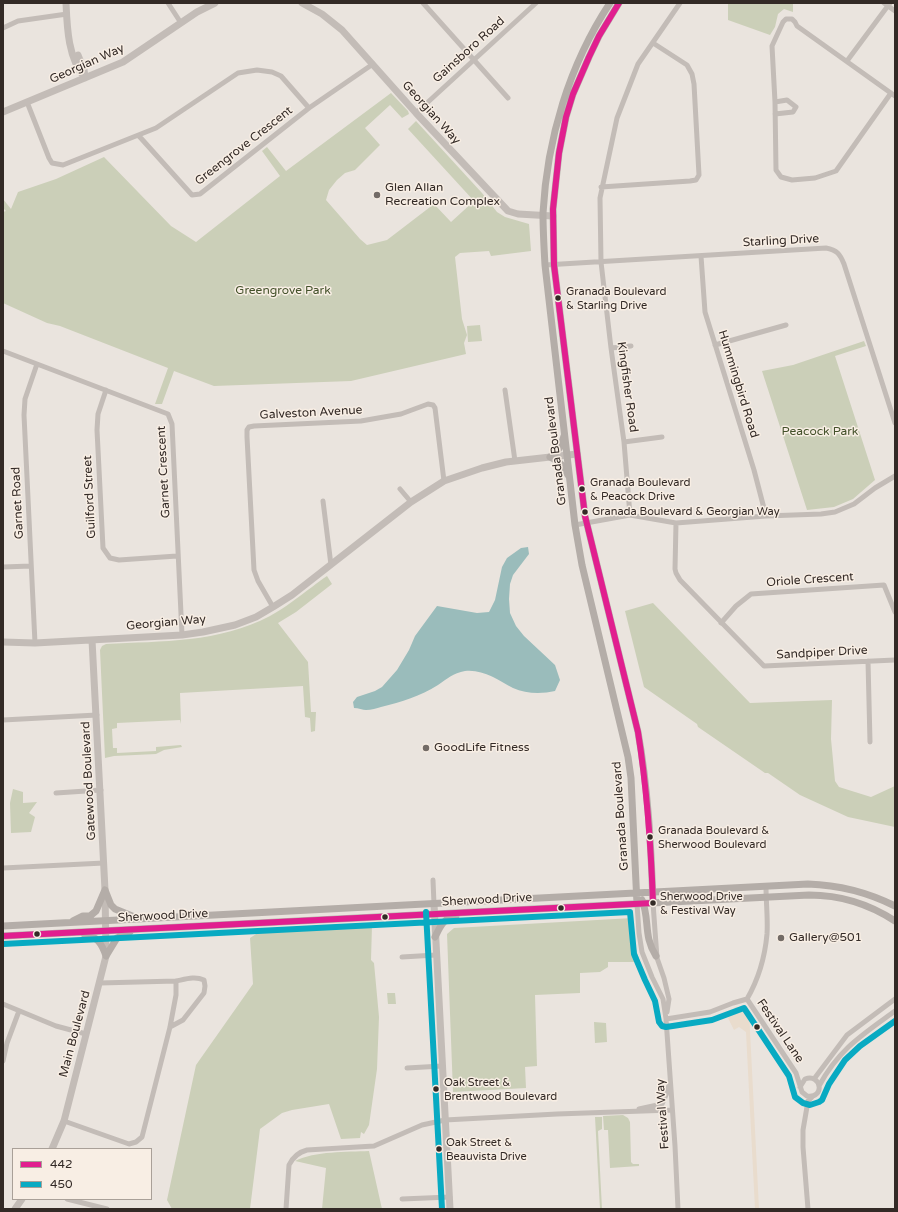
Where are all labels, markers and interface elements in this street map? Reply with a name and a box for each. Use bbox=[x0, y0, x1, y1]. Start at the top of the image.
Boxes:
street label: Gainsboro Road bbox=[430, 14, 508, 86]
street label: Georgian Way bbox=[48, 41, 126, 87]
street label: Georgian Way bbox=[399, 78, 463, 148]
street label: Greengrove Crescent bbox=[192, 103, 296, 189]
place label: Glen Allan Recreation Complex bbox=[385, 181, 500, 209]
marker: Glen Allan Recreation Complex bbox=[372, 190, 382, 200]
street label: Starling Drive bbox=[742, 232, 820, 250]
park label: Greengrove Park bbox=[235, 284, 331, 298]
place label: Granada Boulevard & Starling Drive bbox=[566, 285, 666, 311]
marker: Granada Boulevard & Starling Drive bbox=[553, 293, 563, 303]
street label: Hummingbird Road bbox=[715, 328, 761, 440]
street label: Kingfisher Road bbox=[614, 341, 640, 433]
street label: Granada Boulevard bbox=[542, 396, 570, 506]
street label: Galveston Avenue bbox=[259, 403, 363, 423]
park label: Peacock Park bbox=[782, 425, 858, 439]
street label: Garnet Crescent bbox=[154, 426, 174, 518]
street label: Guilford Street bbox=[81, 455, 99, 539]
street label: Garnet Road bbox=[9, 466, 27, 540]
place label: Granada Boulevard & Peacock Drive bbox=[590, 476, 690, 502]
marker: Granada Boulevard & Peacock Drive bbox=[577, 484, 587, 494]
place label: Granada Boulevard & Georgian Way bbox=[592, 505, 780, 519]
marker: Granada Boulevard & Georgian Way bbox=[580, 507, 590, 517]
street label: Oriole Crescent bbox=[766, 570, 854, 590]
street label: Georgian Way bbox=[125, 612, 207, 634]
street label: Sandpiper Drive bbox=[776, 643, 868, 663]
street label: Gatewood Boulevard bbox=[79, 721, 99, 841]
place label: GoodLife Fitness bbox=[434, 741, 530, 755]
marker: GoodLife Fitness bbox=[421, 743, 431, 753]
street label: Granada Boulevard bbox=[610, 761, 632, 871]
place label: Granada Boulevard & Sherwood Boulevard bbox=[658, 824, 769, 850]
marker: Granada Boulevard & Sherwood Boulevard bbox=[645, 832, 655, 842]
street label: Sherwood Drive bbox=[442, 890, 532, 910]
place label: Sherwood Drive & Festival Way bbox=[660, 890, 743, 916]
marker: Sherwood Drive & Festival Way bbox=[648, 898, 658, 908]
unlabelled marker bbox=[556, 903, 566, 913]
street label: Sherwood Drive bbox=[118, 906, 208, 926]
unlabelled marker bbox=[380, 912, 390, 922]
unlabelled marker bbox=[32, 929, 42, 939]
place label: Gallery@501 bbox=[789, 931, 862, 945]
marker: Gallery@501 bbox=[776, 933, 786, 943]
street label: Main Boulevard bbox=[56, 989, 94, 1079]
street label: Festival Lane bbox=[753, 996, 807, 1066]
unlabelled marker bbox=[752, 1022, 762, 1032]
place label: Oak Street & Brentwood Boulevard bbox=[444, 1076, 557, 1102]
street label: Festival Way bbox=[653, 1078, 673, 1150]
marker: Oak Street & Brentwood Boulevard bbox=[431, 1084, 441, 1094]
place label: Oak Street & Beauvista Drive bbox=[446, 1136, 527, 1162]
marker: Oak Street & Beauvista Drive bbox=[434, 1144, 444, 1154]
legend bbox=[12, 1148, 152, 1200]
text: 442 bbox=[50, 1157, 73, 1171]
text: 450 bbox=[50, 1177, 73, 1191]

